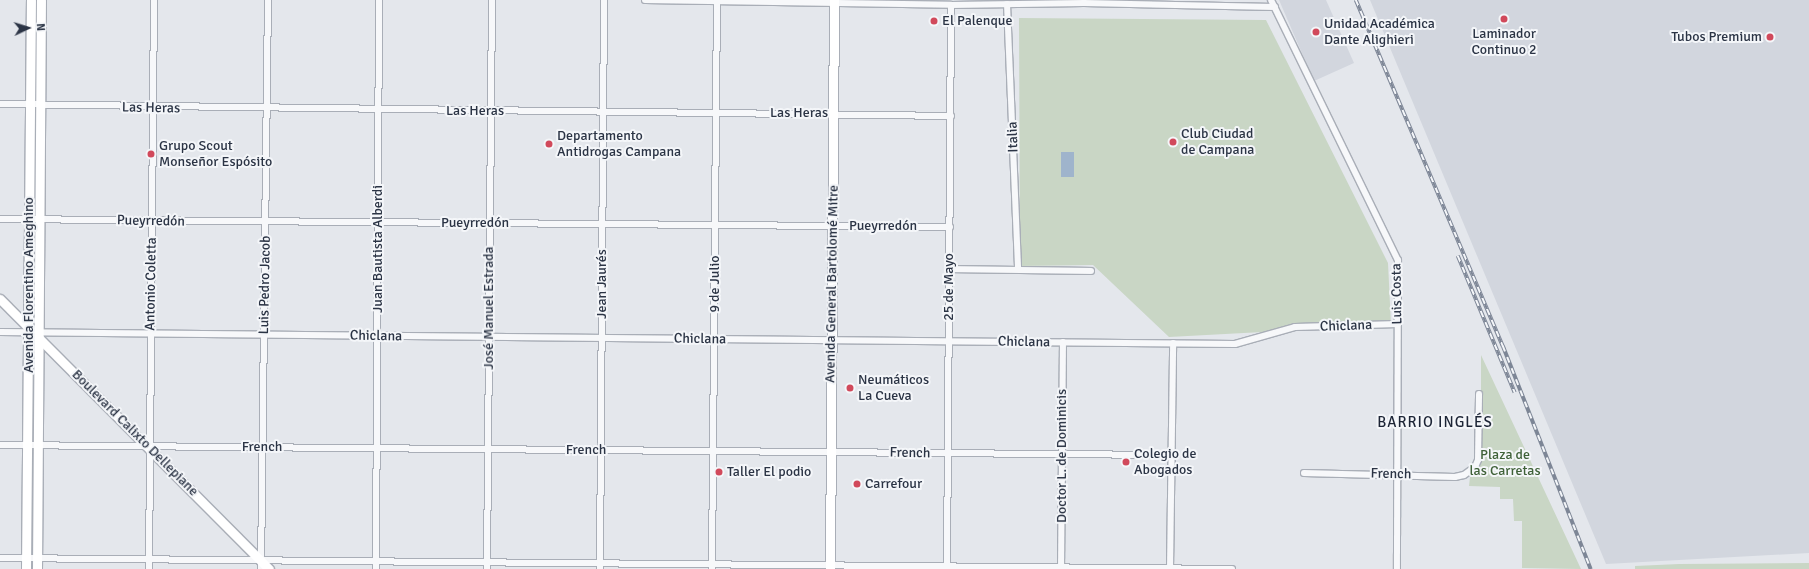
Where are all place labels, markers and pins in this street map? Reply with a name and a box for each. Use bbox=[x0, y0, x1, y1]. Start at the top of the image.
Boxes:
place label: El Palenque bbox=[942, 13, 1012, 29]
marker: Laminador Continuo 2 bbox=[1499, 14, 1509, 24]
marker: El Palenque bbox=[929, 16, 939, 26]
place label: Unidad Académica Dante Alighieri bbox=[1324, 16, 1435, 48]
place label: Laminador Continuo 2 bbox=[1471, 26, 1537, 58]
marker: Unidad Académica Dante Alighieri bbox=[1311, 27, 1321, 37]
place label: Tubos Premium bbox=[1671, 29, 1762, 45]
marker: Tubos Premium bbox=[1765, 32, 1775, 42]
place label: Club Ciudad de Campana bbox=[1181, 126, 1254, 158]
place label: Departamento Antidrogas Campana bbox=[557, 128, 681, 160]
marker: Club Ciudad de Campana bbox=[1168, 137, 1178, 147]
place label: Grupo Scout Monseñor Espósito bbox=[159, 138, 272, 170]
marker: Departamento Antidrogas Campana bbox=[544, 139, 554, 149]
marker: Grupo Scout Monseñor Espósito bbox=[146, 149, 156, 159]
place label: Neumáticos La Cueva bbox=[858, 372, 929, 404]
marker: Neumáticos La Cueva bbox=[845, 383, 855, 393]
place label: Colegio de Abogados bbox=[1134, 446, 1197, 478]
marker: Colegio de Abogados bbox=[1121, 457, 1131, 467]
place label: Taller El podio bbox=[727, 464, 811, 480]
marker: Taller El podio bbox=[714, 467, 724, 477]
place label: Carrefour bbox=[865, 476, 922, 492]
marker: Carrefour bbox=[852, 479, 862, 489]

